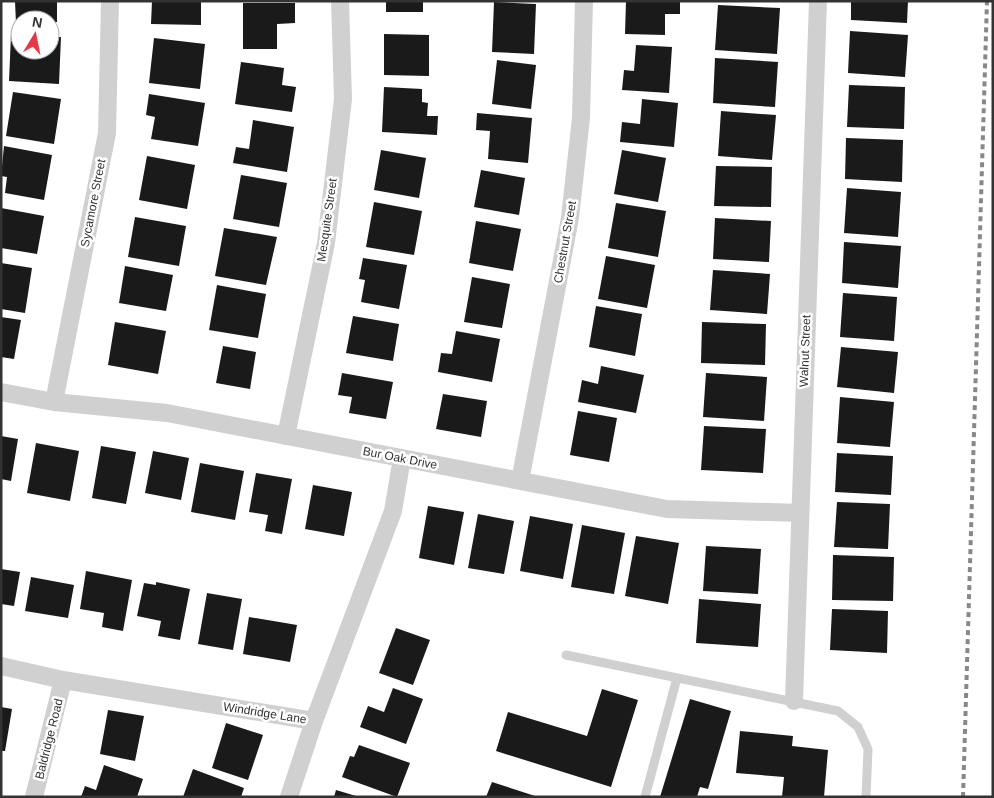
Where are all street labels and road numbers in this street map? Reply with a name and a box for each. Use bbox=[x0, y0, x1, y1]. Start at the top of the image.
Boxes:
street label: Sycamore Street bbox=[78, 157, 109, 248]
street label: Mesquite Street bbox=[314, 177, 340, 263]
street label: Chestnut Street bbox=[551, 199, 579, 284]
street label: Walnut Street bbox=[797, 314, 813, 387]
street label: Bur Oak Drive bbox=[362, 444, 439, 472]
street label: Baldridge Road bbox=[32, 697, 66, 781]
street label: Windridge Lane bbox=[222, 700, 308, 727]

